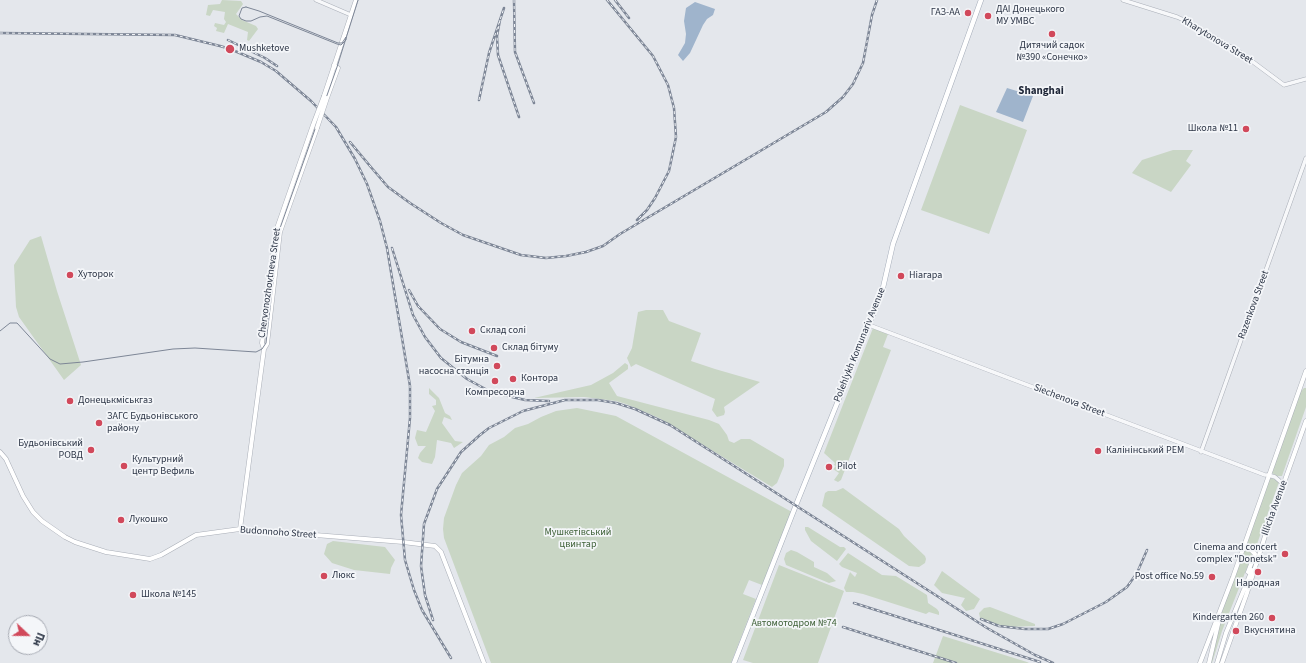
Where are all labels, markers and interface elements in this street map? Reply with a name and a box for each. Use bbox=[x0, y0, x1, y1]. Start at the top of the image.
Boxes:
place label: ДАІ Донецького МУ УМВС bbox=[996, 4, 1065, 28]
place label: ГАЗ-АА bbox=[931, 7, 960, 19]
marker: ГАЗ-АА bbox=[963, 8, 973, 18]
marker: ДАІ Донецького МУ УМВС bbox=[983, 11, 993, 21]
street label: Kharytonova Street bbox=[1179, 15, 1255, 67]
marker: Дитячий садок №390 «Сонечко» bbox=[1047, 29, 1057, 39]
place label: Дитячий садок №390 «Сонечко» bbox=[1016, 40, 1088, 64]
marker: Mushketove bbox=[224, 43, 236, 55]
place label: Mushketove bbox=[239, 43, 289, 55]
district label: Shanghai bbox=[1018, 85, 1064, 99]
place label: Школа №11 bbox=[1188, 123, 1238, 135]
marker: Школа №11 bbox=[1241, 124, 1251, 134]
street label: Chervonozhovtneva Street bbox=[256, 227, 284, 339]
place label: Хуторок bbox=[78, 269, 113, 281]
street label: Razenkova Street bbox=[1236, 269, 1272, 341]
marker: Хуторок bbox=[65, 270, 75, 280]
place label: Ніагара bbox=[909, 270, 942, 282]
marker: Ніагара bbox=[896, 271, 906, 281]
street label: Polehlykh Komunariv Avenue bbox=[832, 286, 888, 404]
place label: Склад солі bbox=[480, 325, 526, 337]
marker: Склад солі bbox=[467, 326, 477, 336]
place label: Склад бітуму bbox=[502, 342, 559, 354]
marker: Склад бітуму bbox=[489, 343, 499, 353]
place label: Бітумна насосна станція bbox=[419, 354, 489, 378]
marker: Бітумна насосна станція bbox=[492, 361, 502, 371]
place label: Контора bbox=[521, 373, 558, 385]
marker: Контора bbox=[508, 374, 518, 384]
marker: Компресорна bbox=[490, 376, 500, 386]
street label: Siechenova Street bbox=[1032, 382, 1106, 420]
place label: Компресорна bbox=[465, 387, 525, 399]
place label: Донецькміськгаз bbox=[78, 395, 152, 407]
marker: Донецькміськгаз bbox=[65, 396, 75, 406]
place label: ЗАГС Будьонівського району bbox=[107, 411, 198, 434]
marker: ЗАГС Будьонівського району bbox=[94, 418, 104, 428]
place label: Будьонівський РОВД bbox=[18, 438, 83, 462]
marker: Будьонівський РОВД bbox=[86, 445, 96, 455]
place label: Калінінський РЕМ bbox=[1106, 445, 1184, 457]
marker: Калінінський РЕМ bbox=[1093, 446, 1103, 456]
place label: Культурний центр Вефиль bbox=[132, 454, 194, 478]
marker: Культурний центр Вефиль bbox=[119, 461, 129, 471]
place label: Pilot bbox=[837, 461, 856, 473]
marker: Pilot bbox=[824, 462, 834, 472]
street label: Illicha Avenue bbox=[1259, 479, 1291, 537]
place label: Лукошко bbox=[129, 514, 168, 526]
marker: Лукошко bbox=[116, 515, 126, 525]
street label: Budonnoho Street bbox=[239, 524, 317, 542]
park label: Мушкетівський цвинтар bbox=[545, 527, 611, 550]
place label: Cinema and concert complex "Donetsk" bbox=[1194, 542, 1277, 566]
marker: Cinema and concert complex "Donetsk" bbox=[1280, 549, 1290, 559]
marker: Народная bbox=[1253, 567, 1263, 577]
place label: Люкс bbox=[332, 570, 355, 582]
marker: Люкс bbox=[319, 571, 329, 581]
place label: Post office No.59 bbox=[1135, 571, 1204, 583]
marker: Post office No.59 bbox=[1207, 572, 1217, 582]
place label: Народная bbox=[1236, 578, 1280, 590]
place label: Школа №145 bbox=[141, 589, 196, 601]
marker: Школа №145 bbox=[128, 590, 138, 600]
place label: Kindergarten 260 bbox=[1192, 612, 1264, 624]
marker: Kindergarten 260 bbox=[1267, 613, 1277, 623]
north arrow bbox=[8, 615, 48, 655]
park label: Автомотодром №74 bbox=[751, 618, 837, 630]
place label: Вкуснятина bbox=[1244, 625, 1296, 637]
marker: Вкуснятина bbox=[1231, 626, 1241, 636]
text: Пн bbox=[29, 630, 48, 648]

